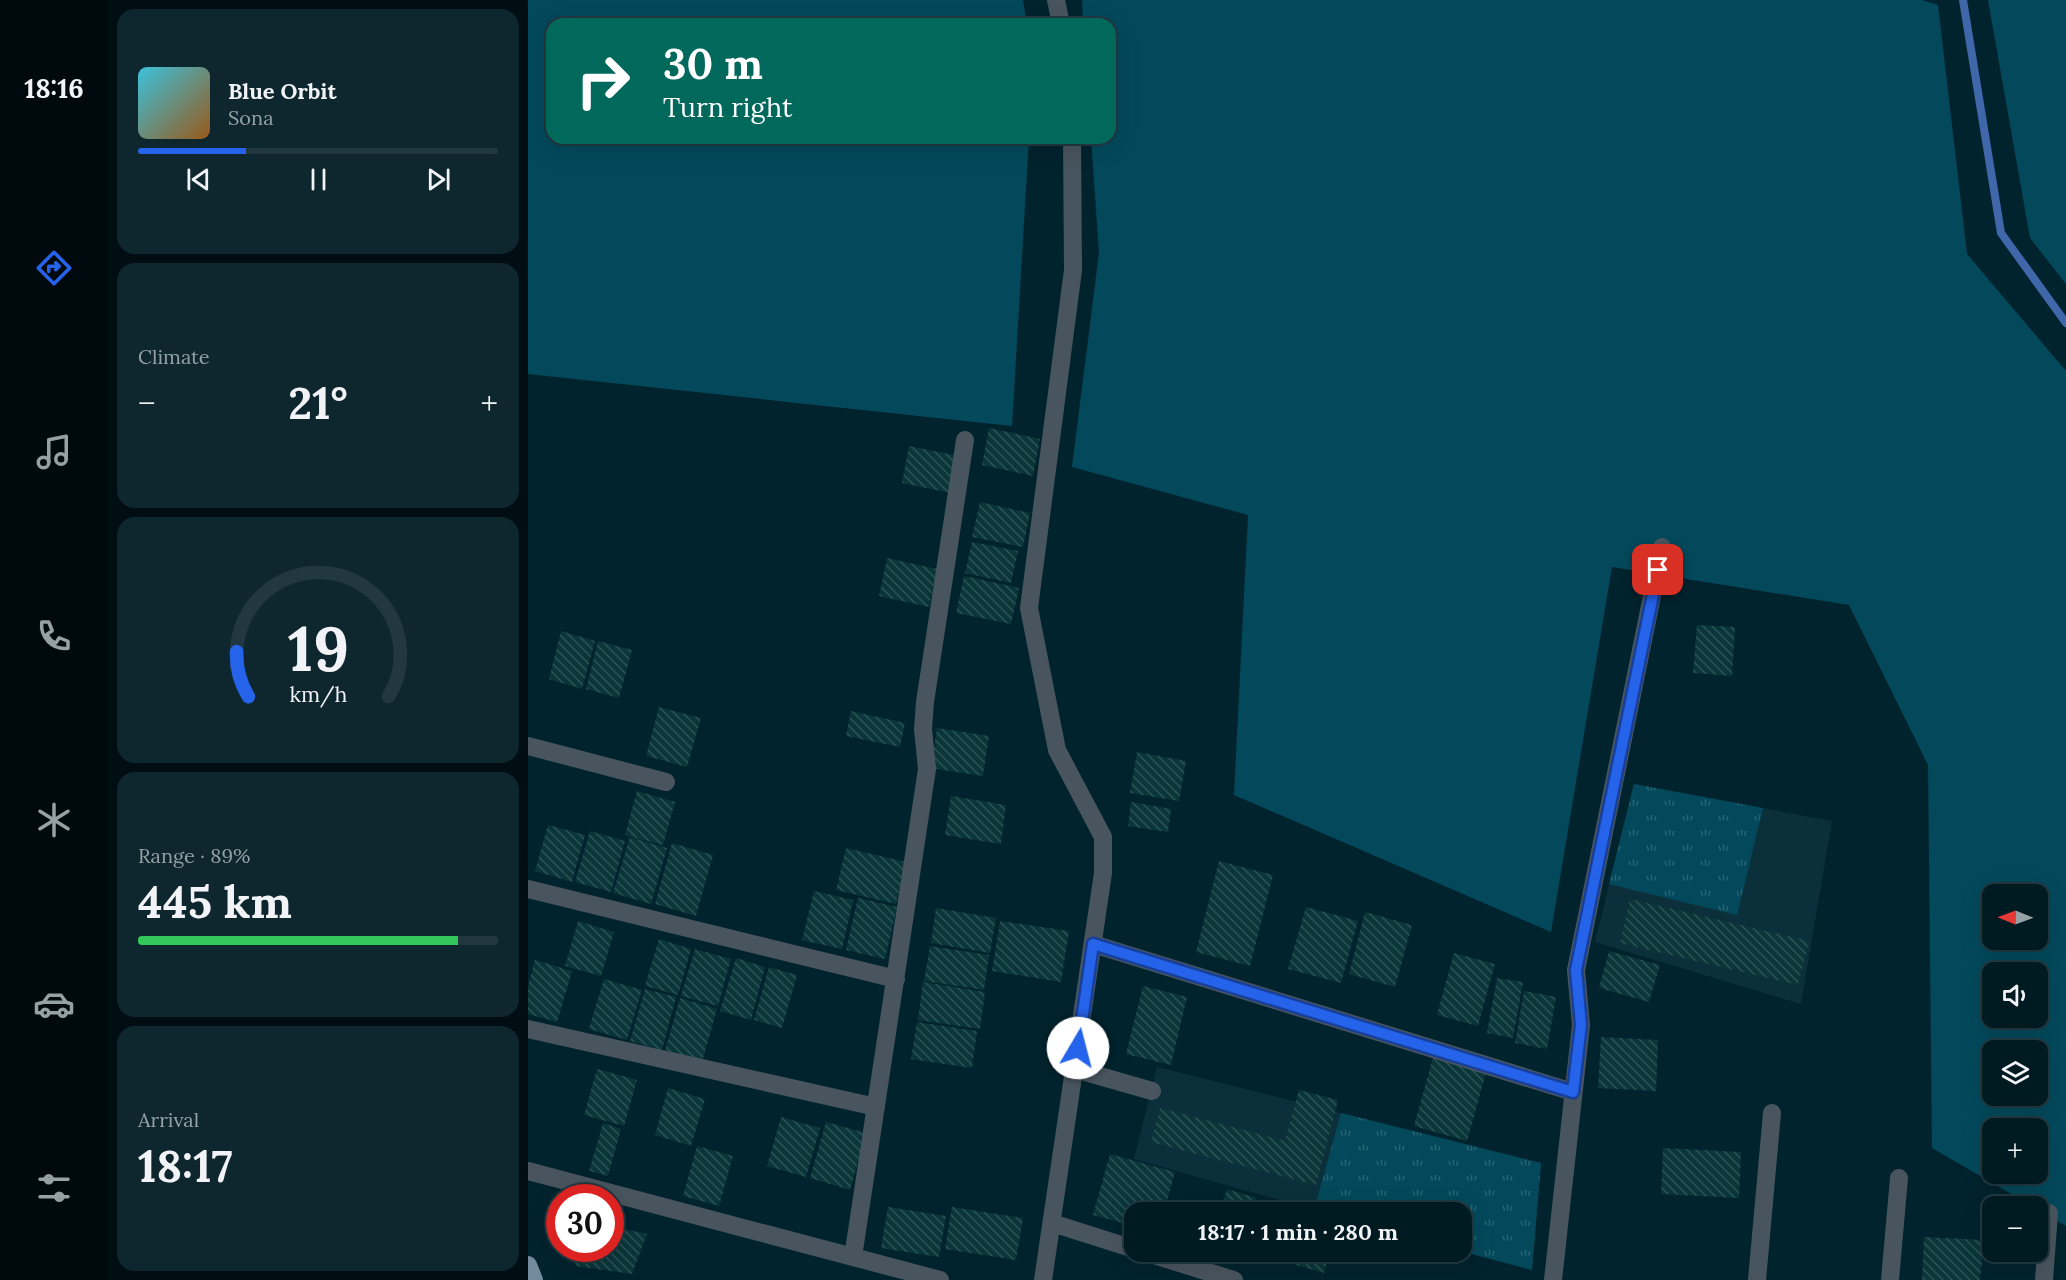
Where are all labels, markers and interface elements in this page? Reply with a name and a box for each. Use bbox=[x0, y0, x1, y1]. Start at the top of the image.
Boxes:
text: 30 m bbox=[663, 37, 763, 91]
icon: right bbox=[564, 42, 642, 120]
text: 18:16 bbox=[24, 71, 84, 105]
text: Blue Orbit bbox=[228, 77, 336, 105]
text: Turn right bbox=[663, 90, 792, 124]
text: Sona bbox=[228, 105, 274, 130]
icon: previous bbox=[182, 163, 215, 196]
icon: pause bbox=[302, 163, 335, 196]
icon: next bbox=[422, 163, 455, 196]
icon: directions bbox=[33, 247, 75, 289]
text: Climate bbox=[138, 344, 210, 369]
text: 21° bbox=[288, 374, 348, 431]
text: − bbox=[138, 382, 156, 424]
text: + bbox=[480, 382, 498, 424]
icon: music bbox=[33, 431, 75, 473]
pin bbox=[1632, 544, 1683, 595]
icon: arrive bbox=[1641, 553, 1674, 586]
text: 19 bbox=[287, 608, 349, 688]
icon: phone bbox=[33, 615, 75, 657]
text: km/h bbox=[289, 680, 347, 708]
icon: climate bbox=[33, 799, 75, 841]
text: Range · 89% bbox=[138, 843, 250, 868]
text: 445 km bbox=[138, 873, 292, 930]
north arrow bbox=[1982, 884, 2048, 950]
map controls bbox=[1982, 884, 2048, 1262]
button: sound bbox=[1982, 962, 2048, 1028]
icon: car bbox=[33, 983, 75, 1025]
position arrow bbox=[1046, 1016, 1110, 1080]
button: layers bbox=[1982, 1040, 2048, 1106]
text: Arrival bbox=[138, 1107, 199, 1132]
button: + bbox=[1982, 1118, 2048, 1184]
text: 18:17 bbox=[138, 1137, 233, 1194]
icon: filters bbox=[33, 1167, 75, 1209]
speed limit sign: 30 bbox=[546, 1184, 624, 1262]
button: − bbox=[1982, 1196, 2048, 1262]
text: 18:17 · 1 min · 280 m bbox=[1198, 1218, 1398, 1246]

